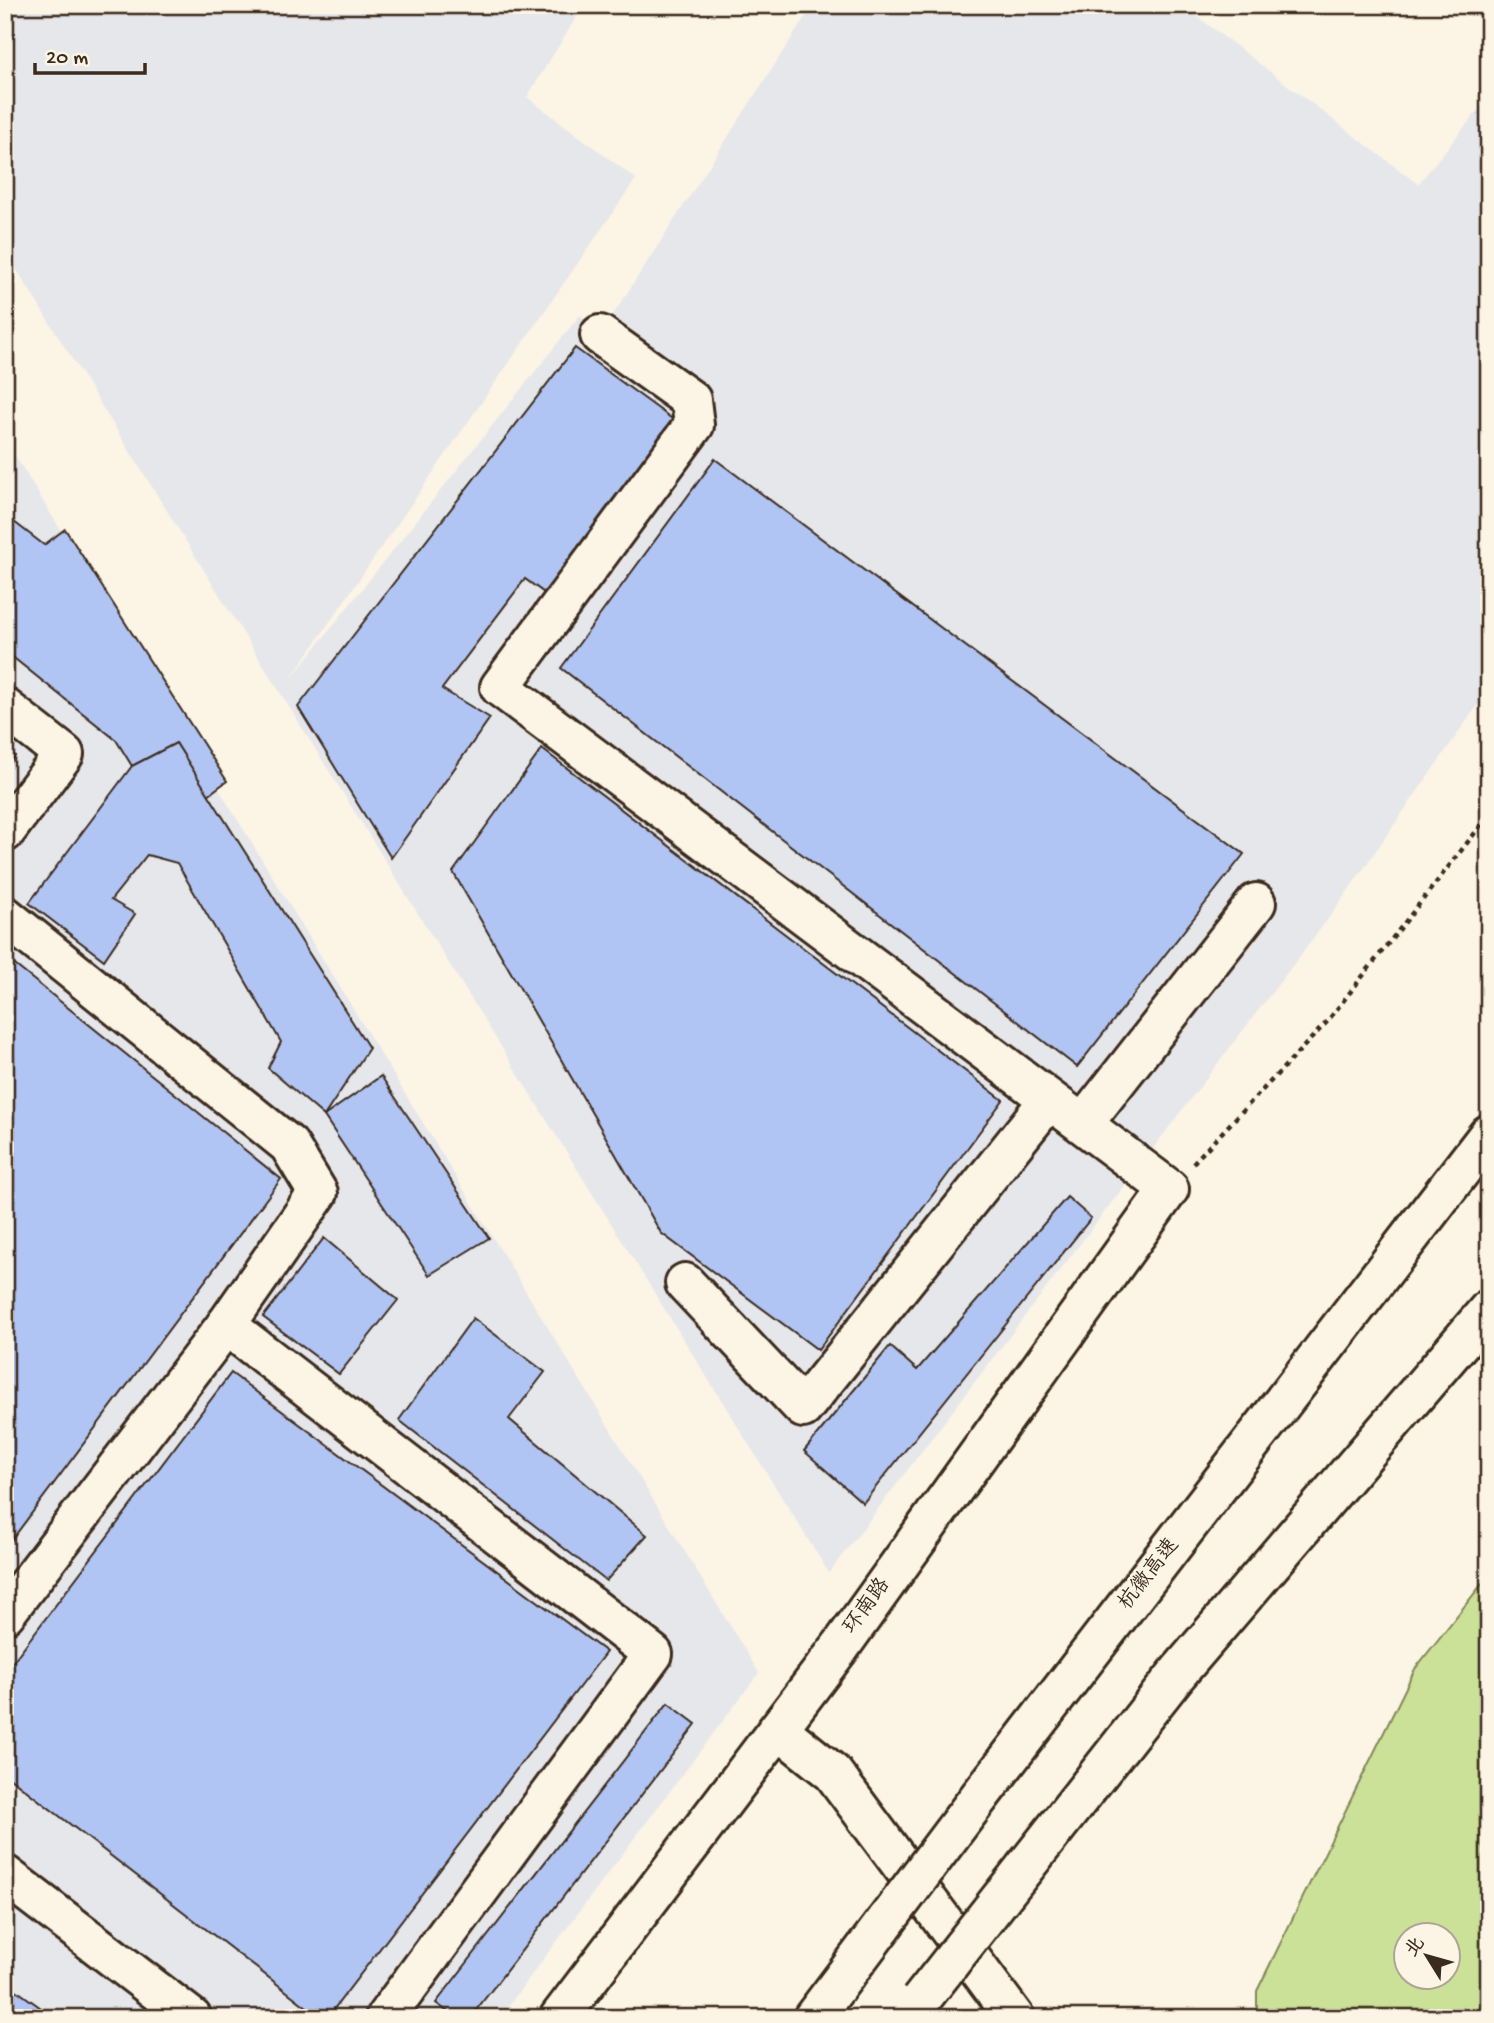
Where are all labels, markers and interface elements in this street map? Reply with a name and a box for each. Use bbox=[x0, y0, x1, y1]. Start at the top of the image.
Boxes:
scale bar bbox=[35, 32, 145, 76]
text: 20 m bbox=[46, 47, 88, 72]
street label: 杭徽高速 bbox=[1113, 1533, 1186, 1616]
street label: 环南路 bbox=[838, 1573, 897, 1640]
north arrow bbox=[1392, 1922, 1462, 1992]
text: 北 bbox=[1401, 1933, 1431, 1962]

